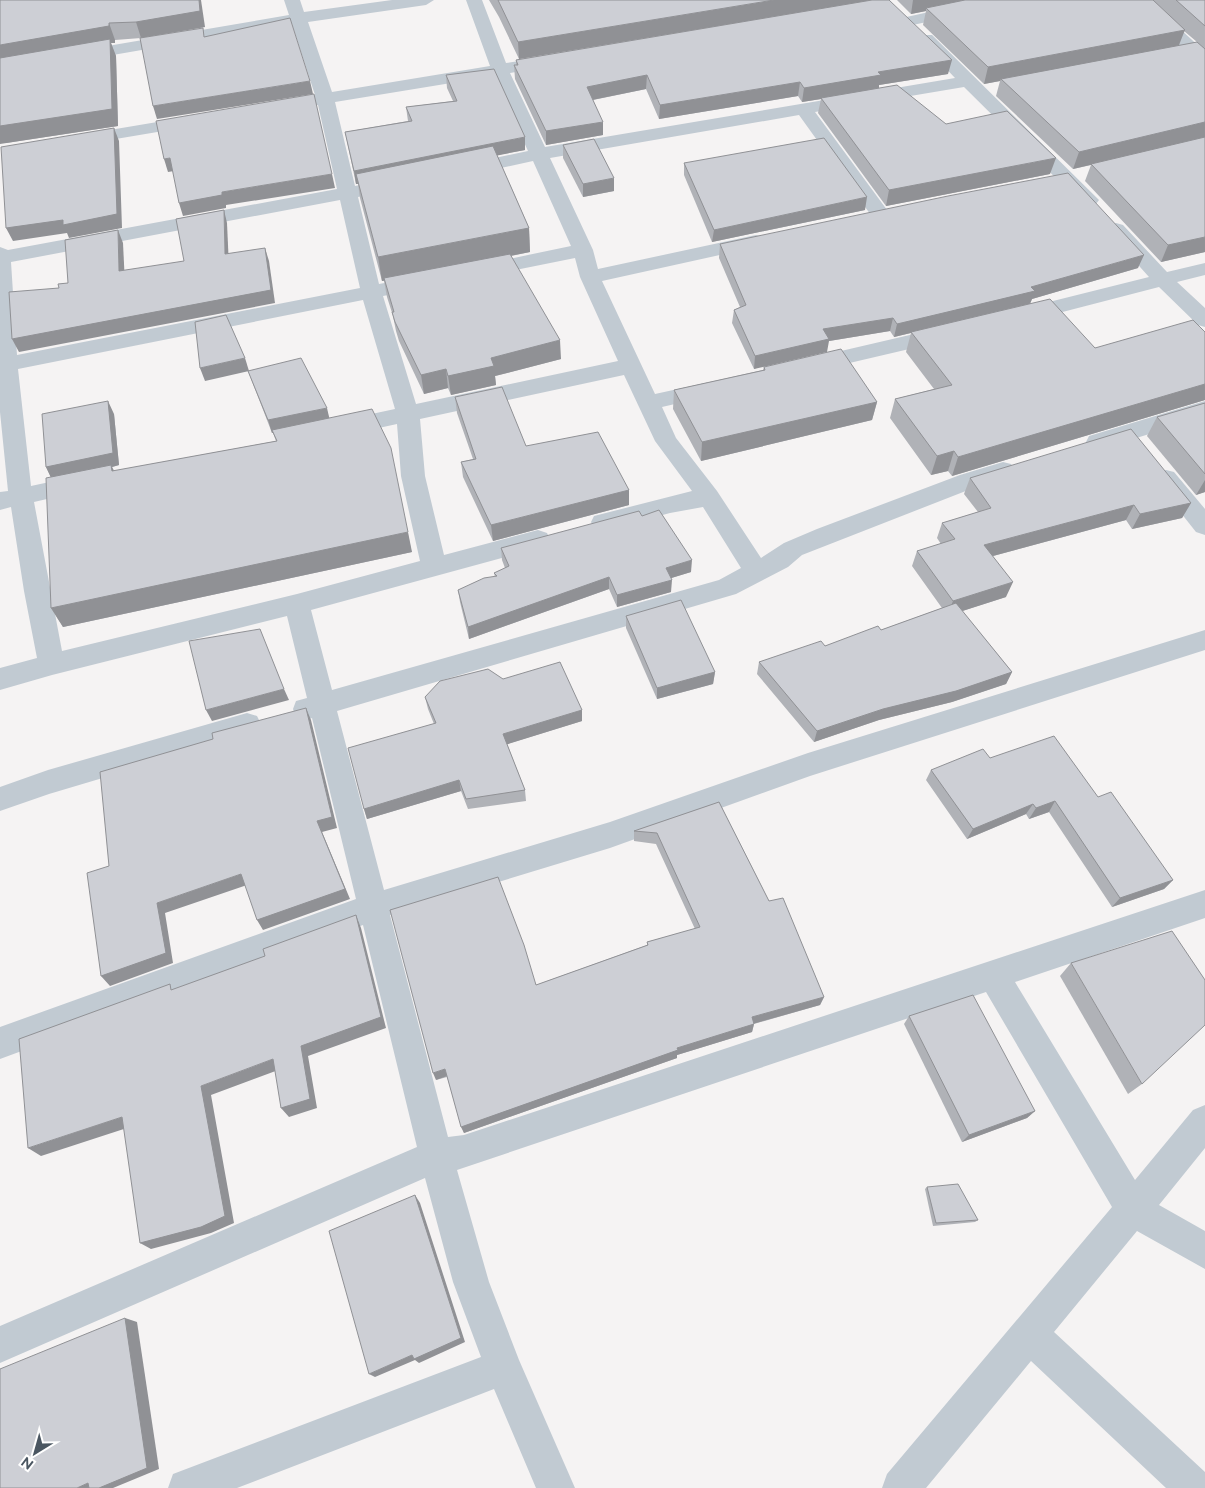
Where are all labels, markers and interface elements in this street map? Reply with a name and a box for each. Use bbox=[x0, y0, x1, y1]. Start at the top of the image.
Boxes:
north arrow bbox=[10, 1428, 60, 1478]
text: N bbox=[18, 1454, 36, 1473]

